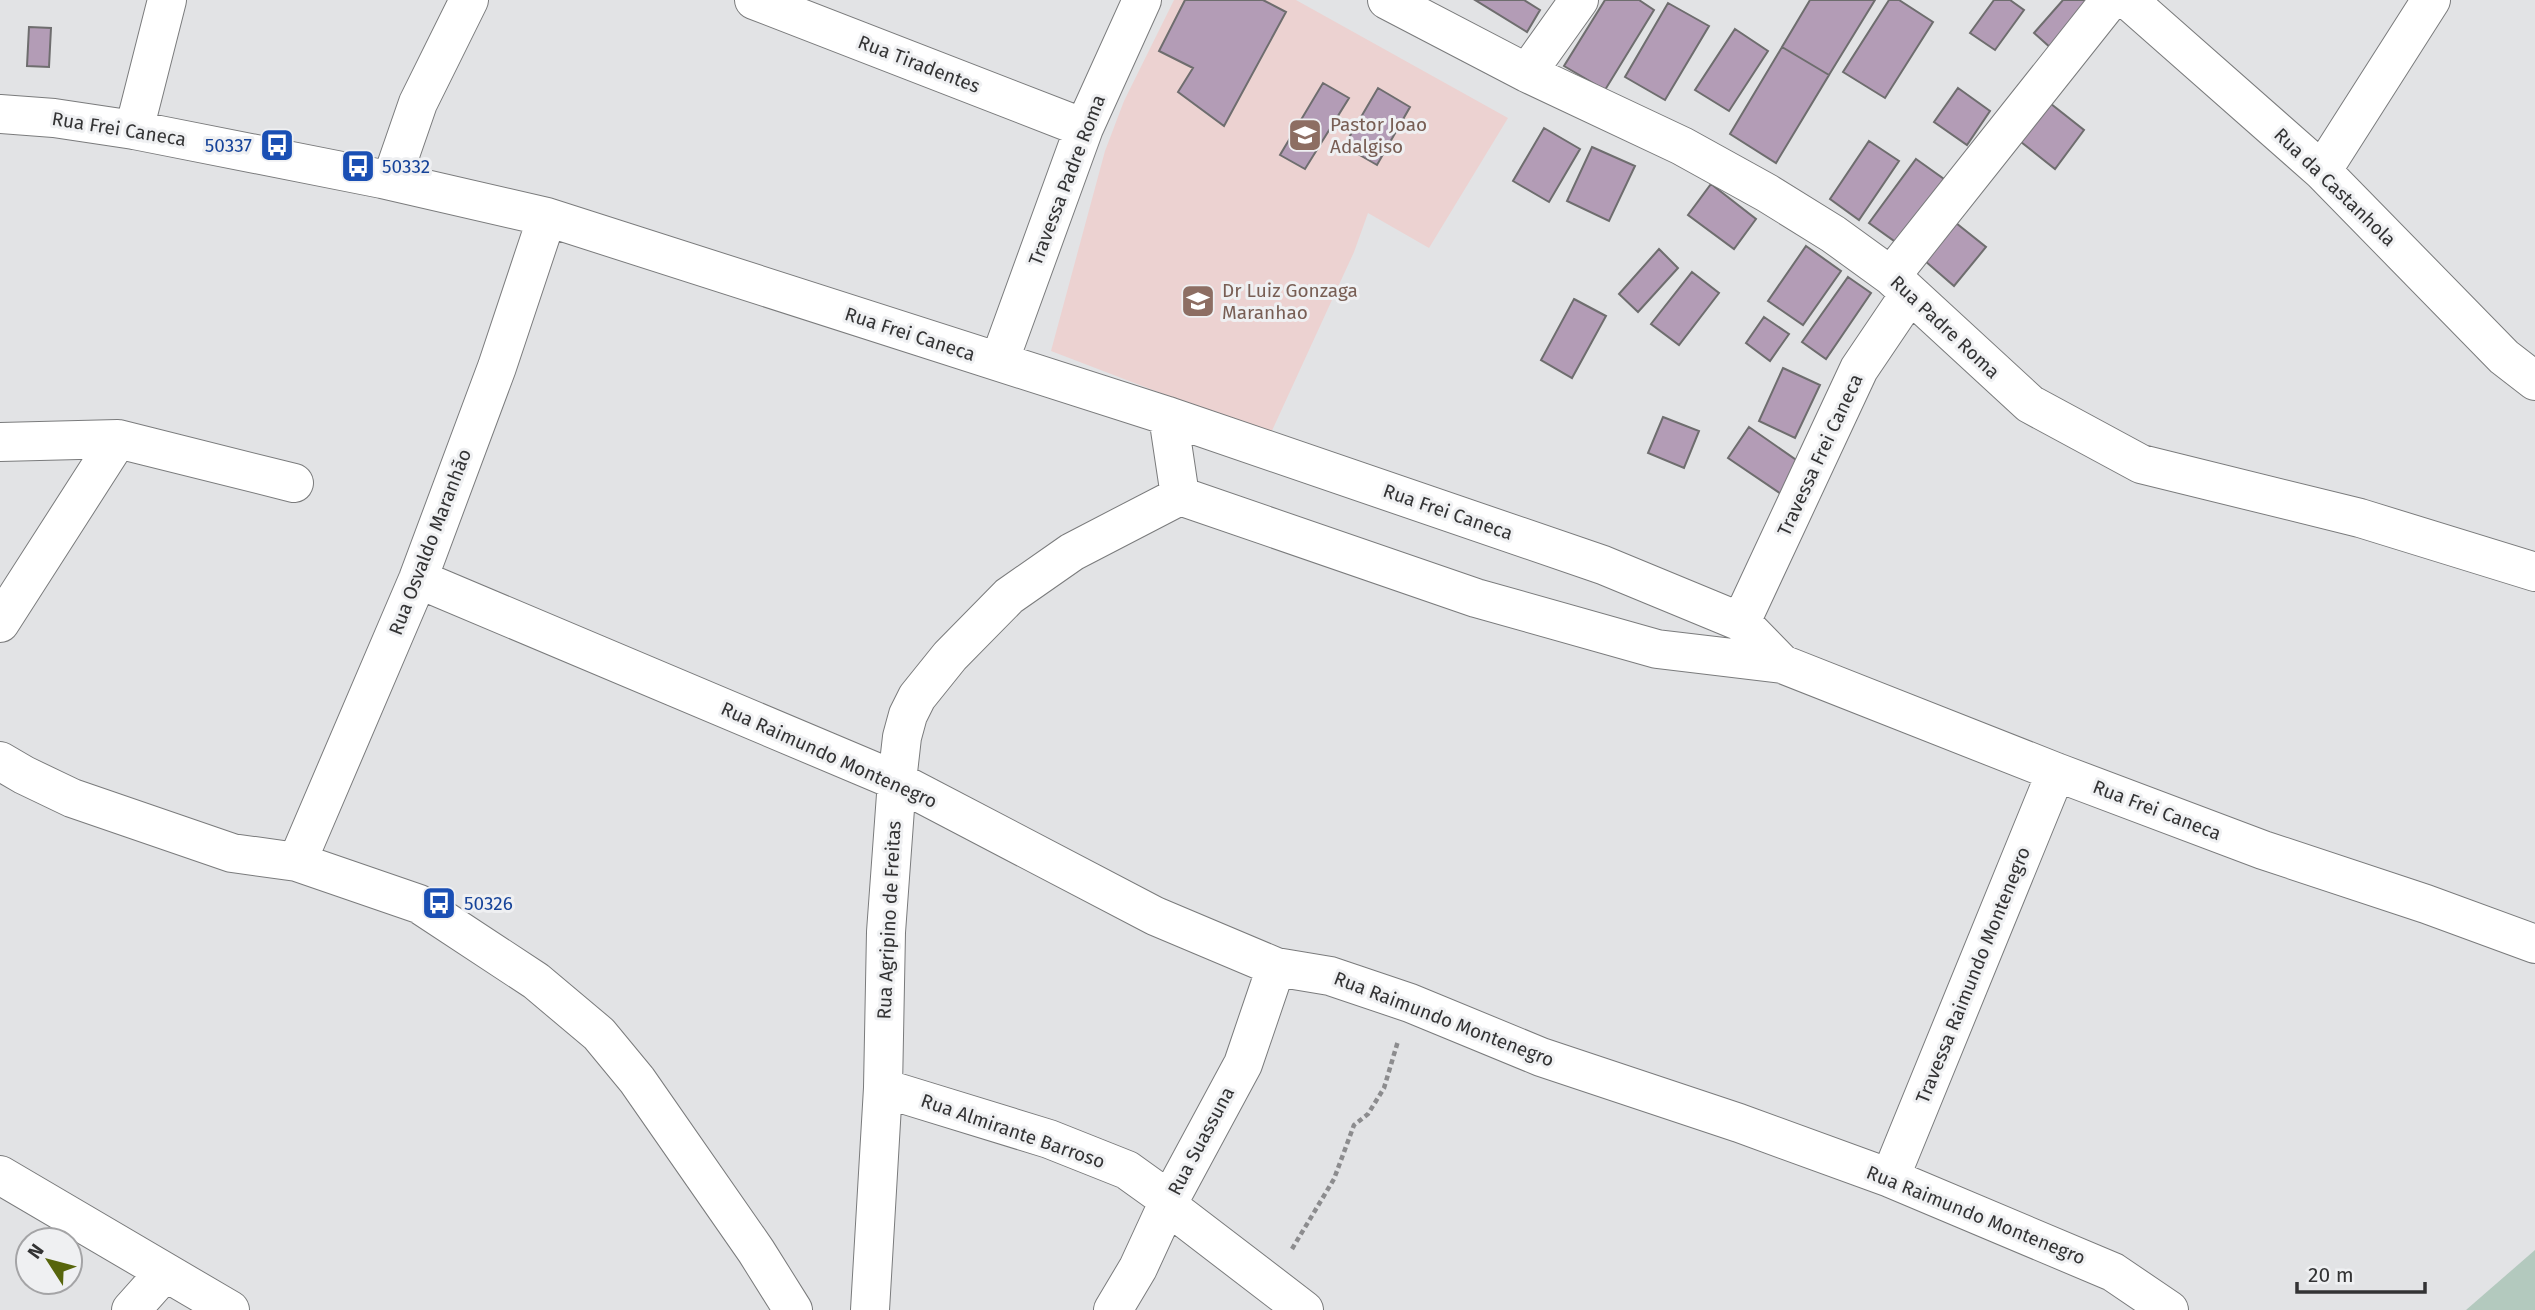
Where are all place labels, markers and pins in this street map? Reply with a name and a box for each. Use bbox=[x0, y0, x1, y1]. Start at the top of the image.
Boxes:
place label: Pastor Joao Adalgiso bbox=[1330, 113, 1427, 158]
school or university icon: Pastor Joao Adalgiso bbox=[1286, 116, 1324, 154]
bus stop icon: 50337 bbox=[258, 126, 296, 164]
place label: 50337 bbox=[205, 134, 252, 157]
bus stop icon: 50332 bbox=[339, 147, 377, 185]
place label: 50332 bbox=[382, 155, 430, 178]
place label: Dr Luiz Gonzaga Maranhao bbox=[1222, 279, 1358, 324]
school or university icon: Dr Luiz Gonzaga Maranhao bbox=[1179, 282, 1217, 320]
bus stop icon: 50326 bbox=[420, 884, 458, 922]
place label: 50326 bbox=[464, 892, 513, 915]

